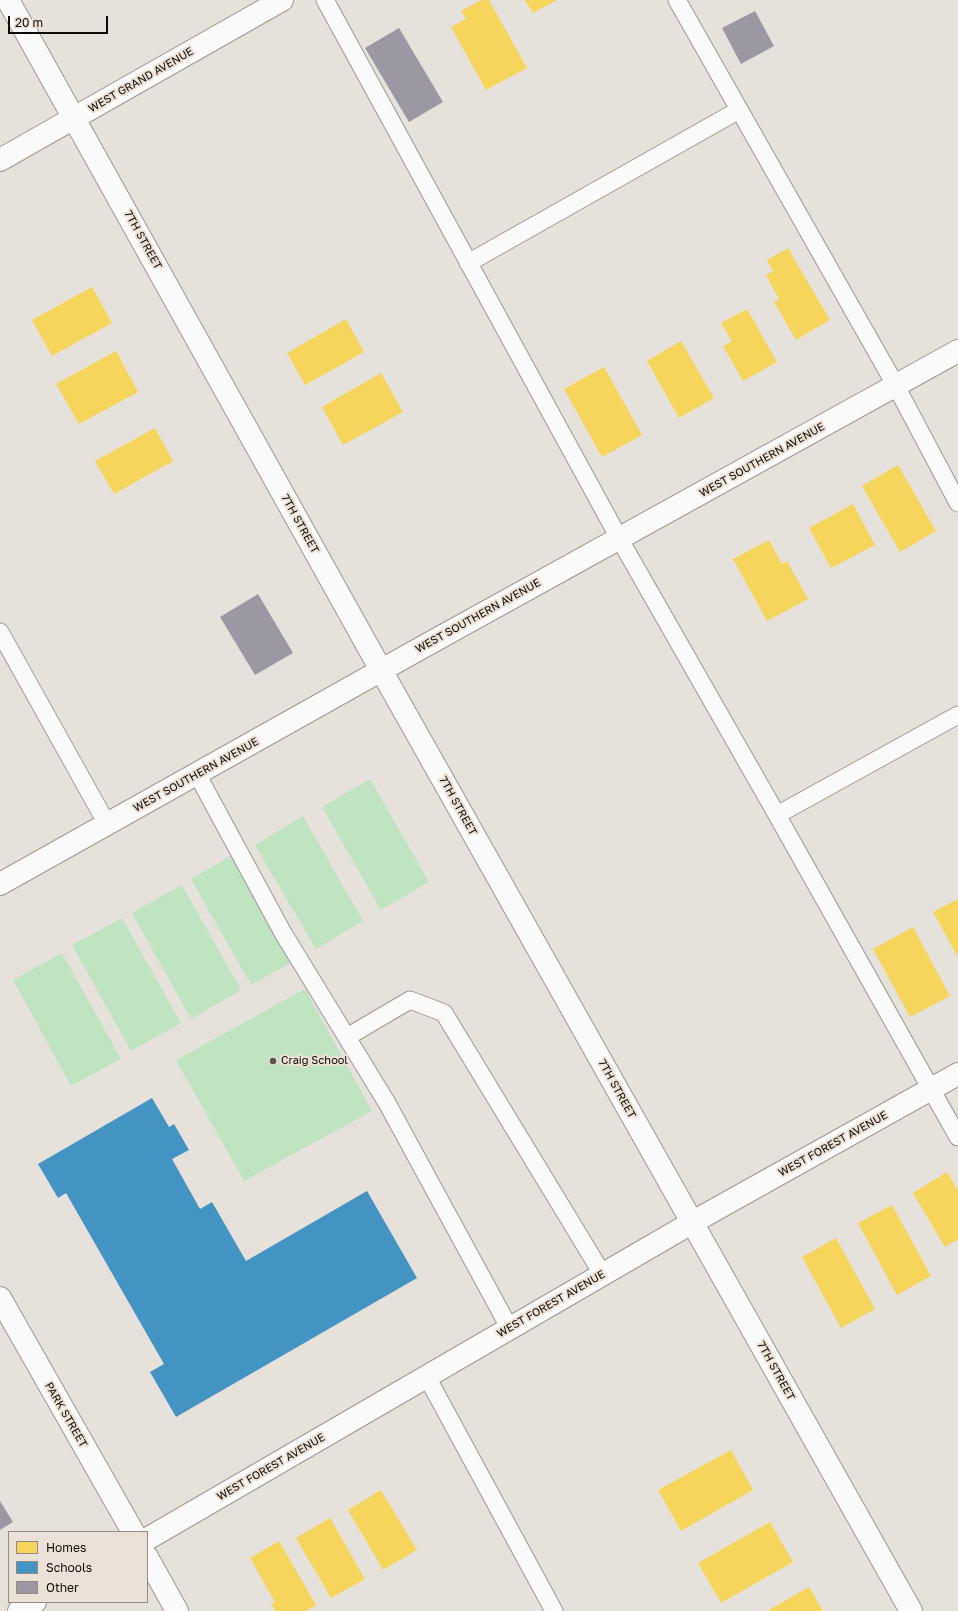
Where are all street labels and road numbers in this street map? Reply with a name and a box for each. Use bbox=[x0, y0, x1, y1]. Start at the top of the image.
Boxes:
street label: WEST GRAND AVENUE bbox=[86, 45, 196, 115]
street label: 7TH STREET bbox=[121, 208, 165, 272]
street label: WEST SOUTHERN AVENUE bbox=[697, 420, 827, 500]
street label: 7TH STREET bbox=[278, 492, 322, 556]
street label: WEST SOUTHERN AVENUE bbox=[413, 576, 543, 656]
street label: WEST SOUTHERN AVENUE bbox=[131, 735, 261, 815]
street label: 7TH STREET bbox=[436, 774, 480, 838]
street label: 7TH STREET bbox=[595, 1057, 639, 1121]
street label: WEST FOREST AVENUE bbox=[776, 1108, 890, 1180]
street label: WEST FOREST AVENUE bbox=[495, 1268, 607, 1340]
street label: 7TH STREET bbox=[754, 1339, 798, 1403]
street label: PARK STREET bbox=[42, 1380, 90, 1450]
street label: WEST FOREST AVENUE bbox=[215, 1431, 327, 1503]

